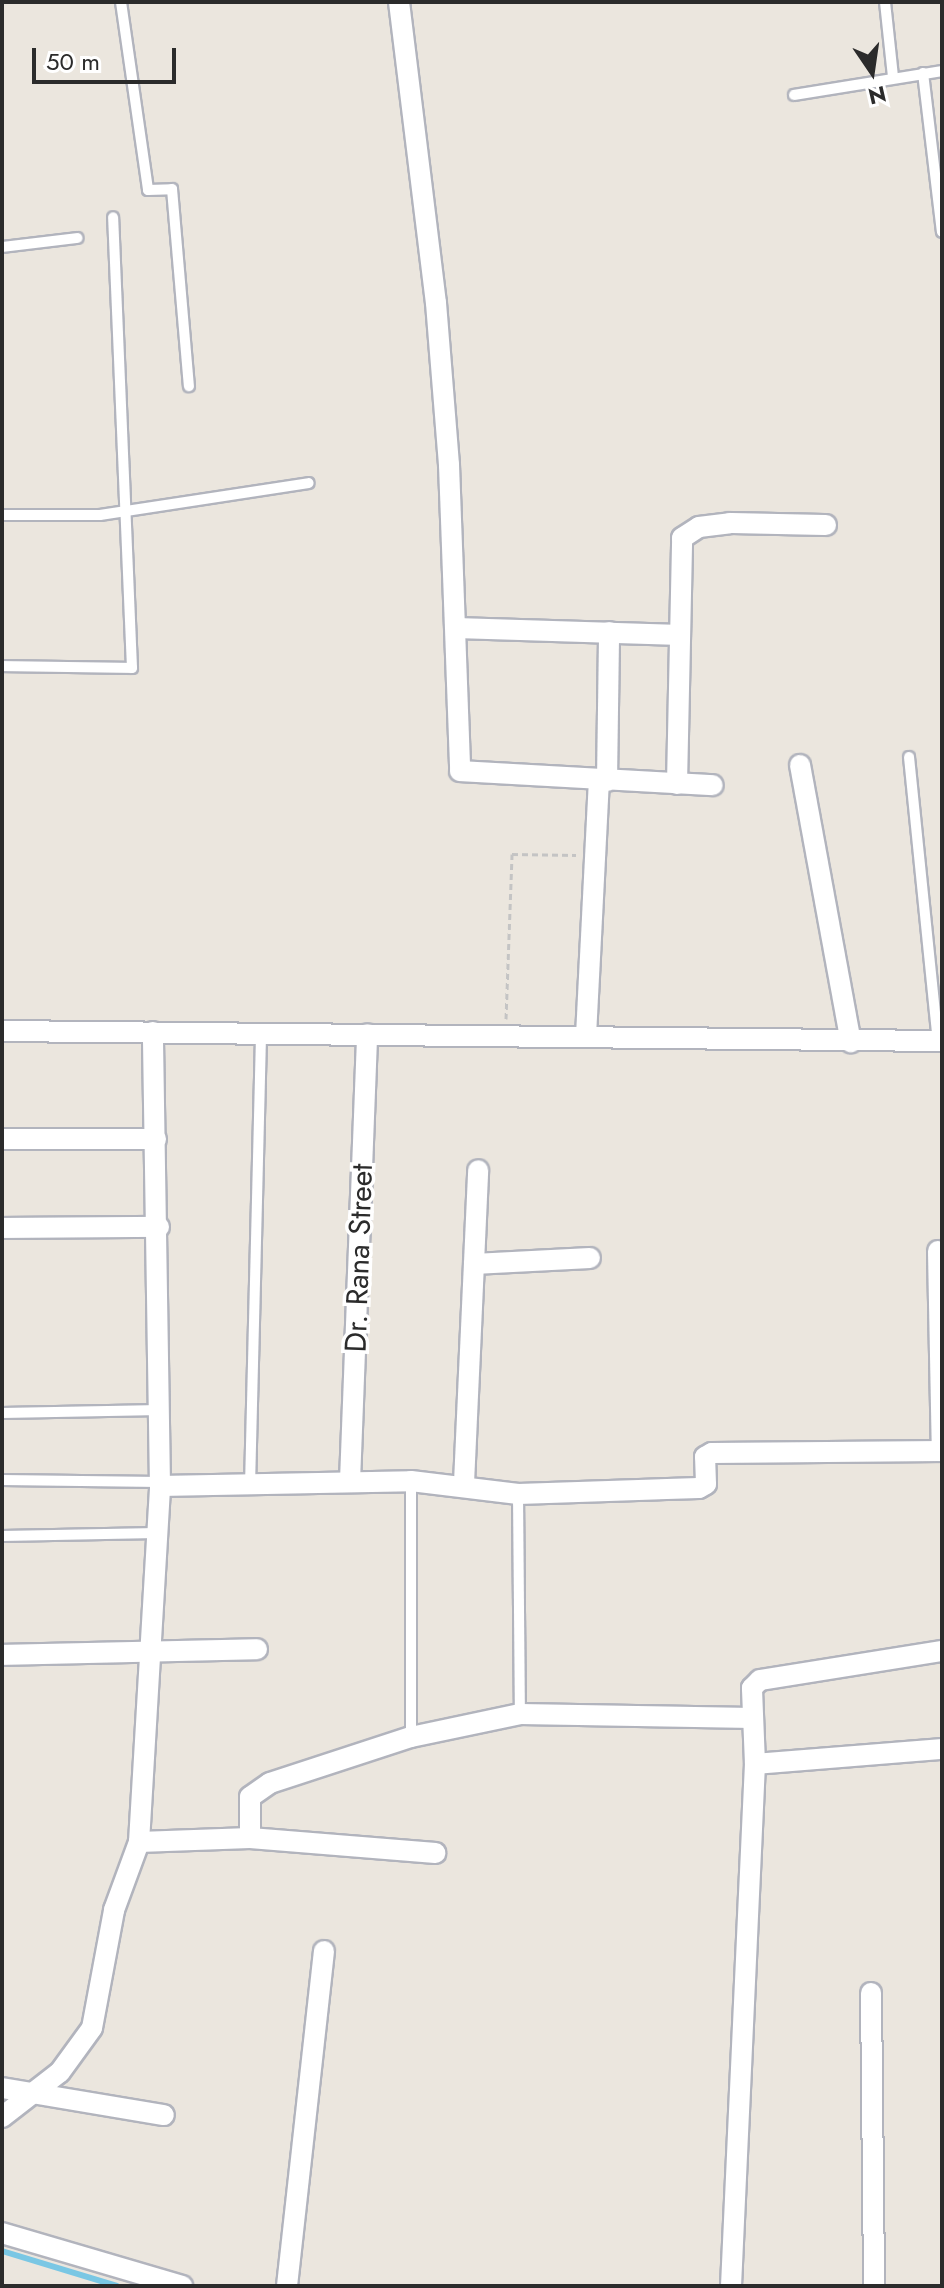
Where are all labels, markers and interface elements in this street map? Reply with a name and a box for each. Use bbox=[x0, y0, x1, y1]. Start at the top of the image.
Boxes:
scale bar bbox=[36, 32, 180, 82]
north arrow bbox=[832, 32, 912, 112]
text: 50 m bbox=[46, 44, 100, 79]
text: N bbox=[865, 78, 890, 113]
street label: Dr. Rana Street bbox=[338, 1163, 380, 1353]

